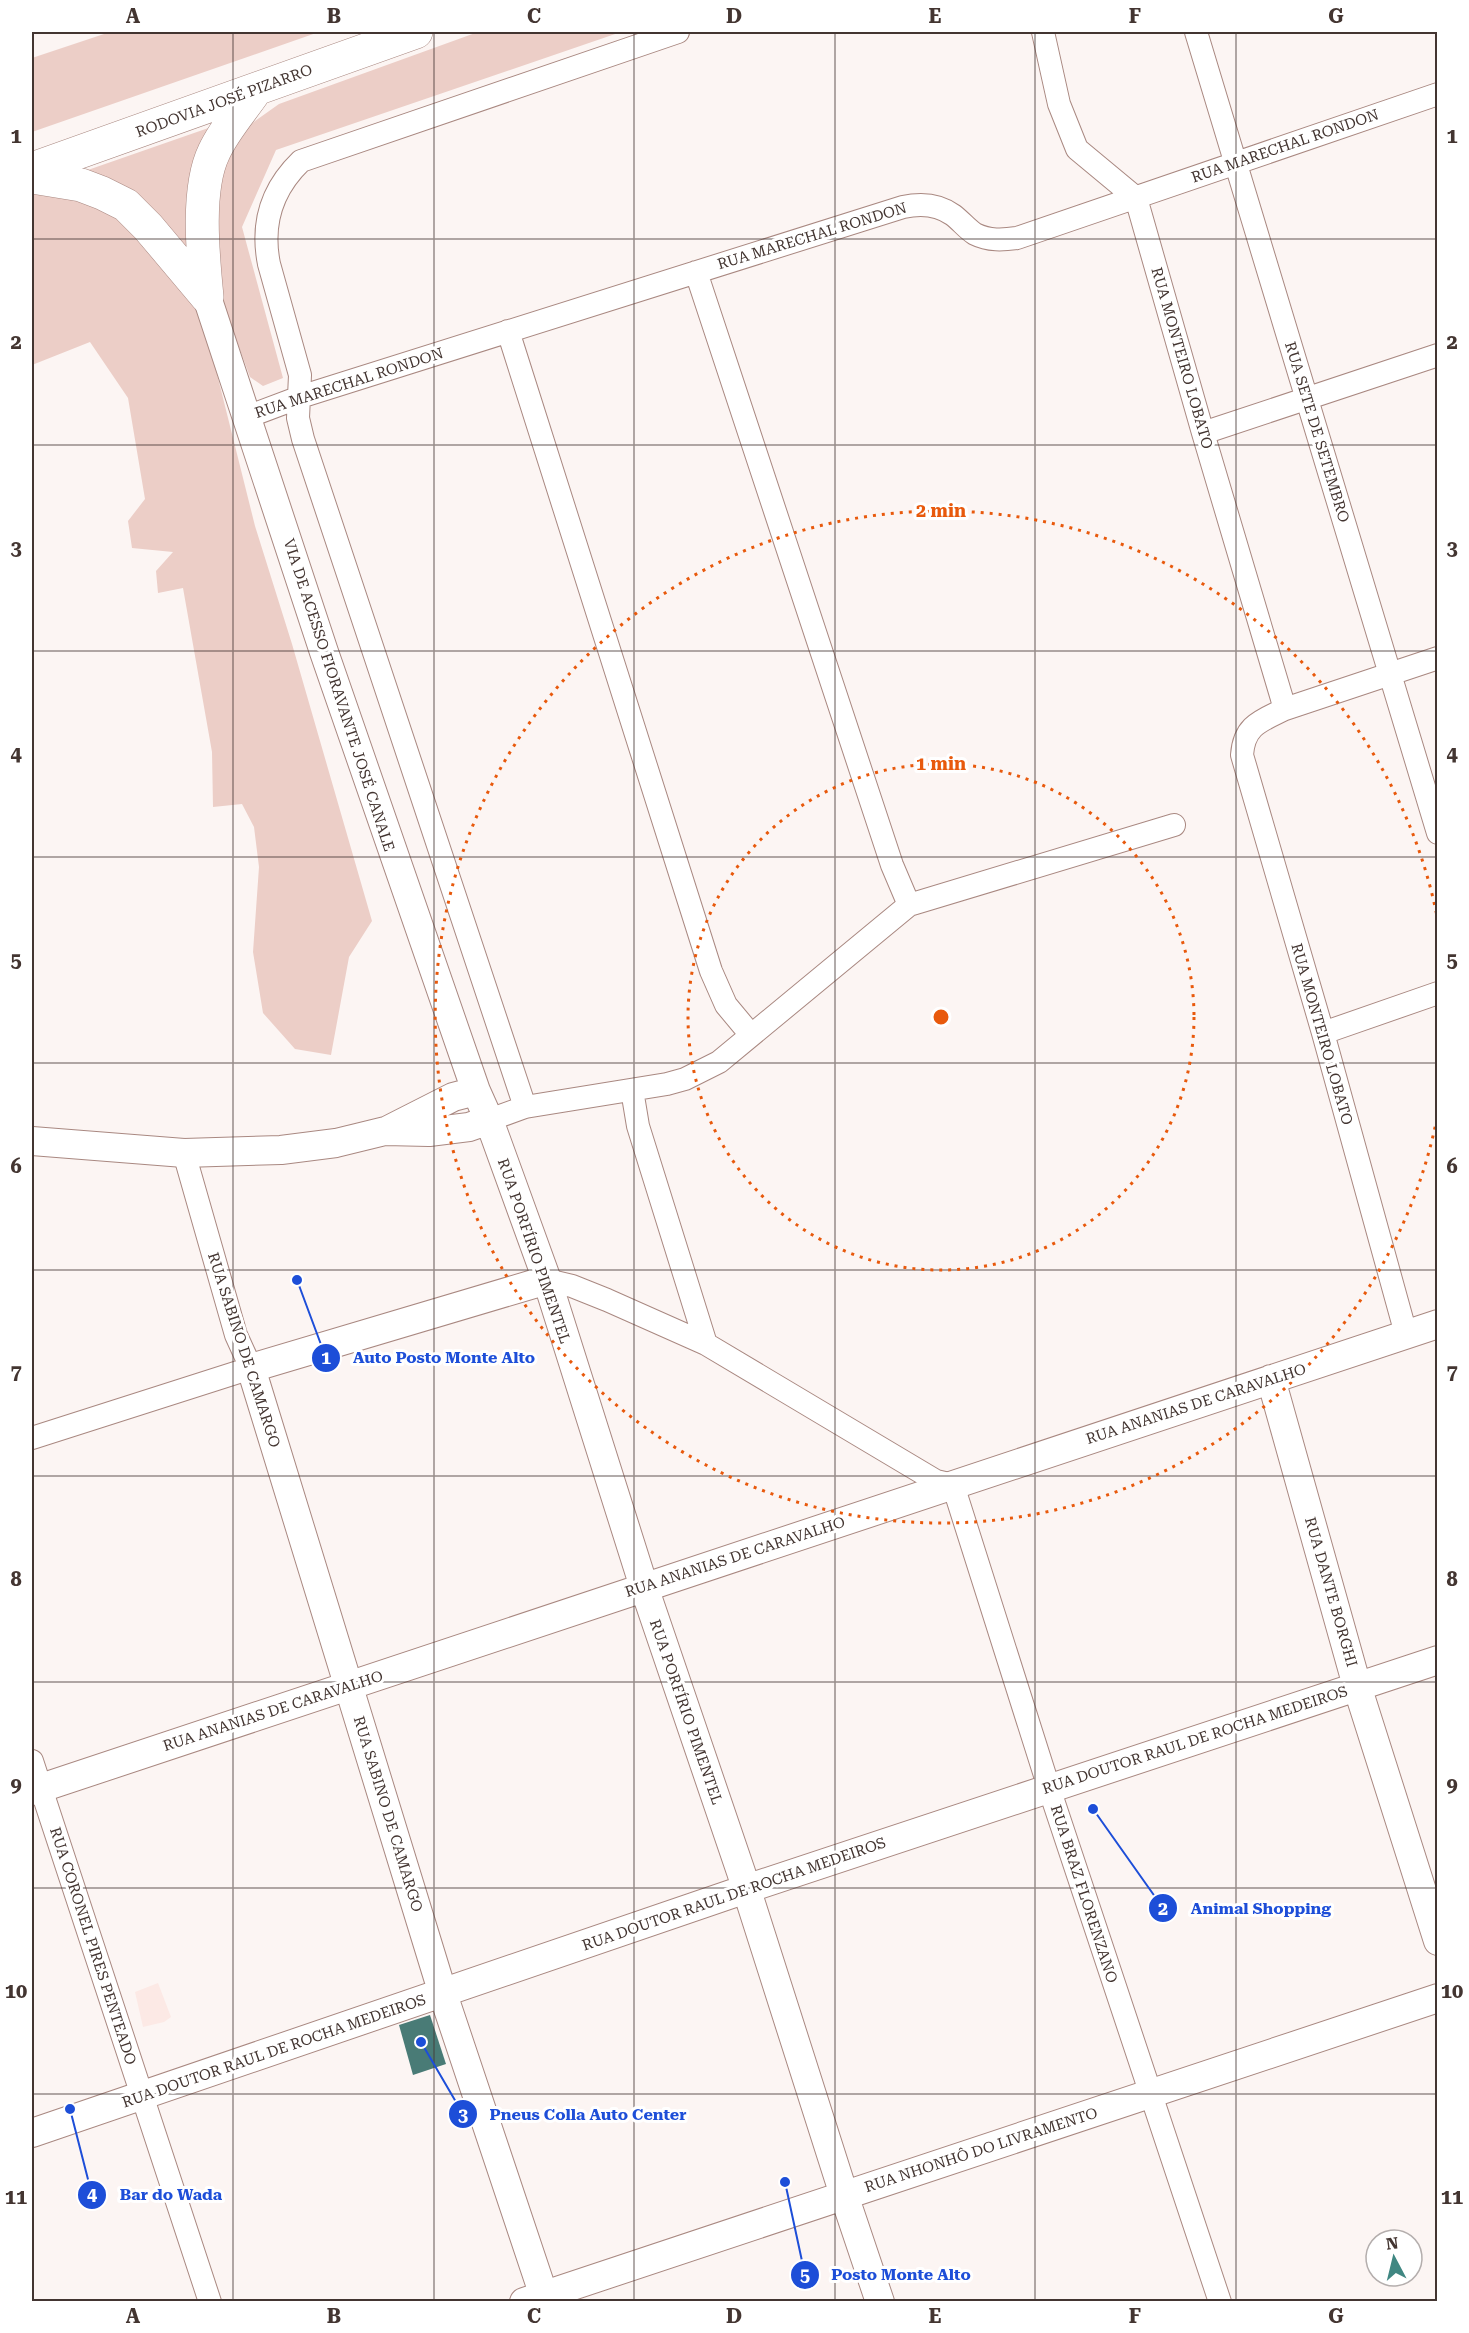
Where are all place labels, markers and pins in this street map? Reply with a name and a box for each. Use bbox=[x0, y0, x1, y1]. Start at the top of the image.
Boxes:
centre of rings bbox=[931, 1007, 951, 1027]
callout: Auto Posto Monte Alto bbox=[311, 1341, 547, 1375]
callout: Animal Shopping bbox=[1148, 1891, 1343, 1925]
callout: Pneus Colla Auto Center bbox=[448, 2097, 699, 2131]
callout: Bar do Wada bbox=[77, 2178, 234, 2212]
callout: Posto Monte Alto bbox=[790, 2258, 983, 2292]

